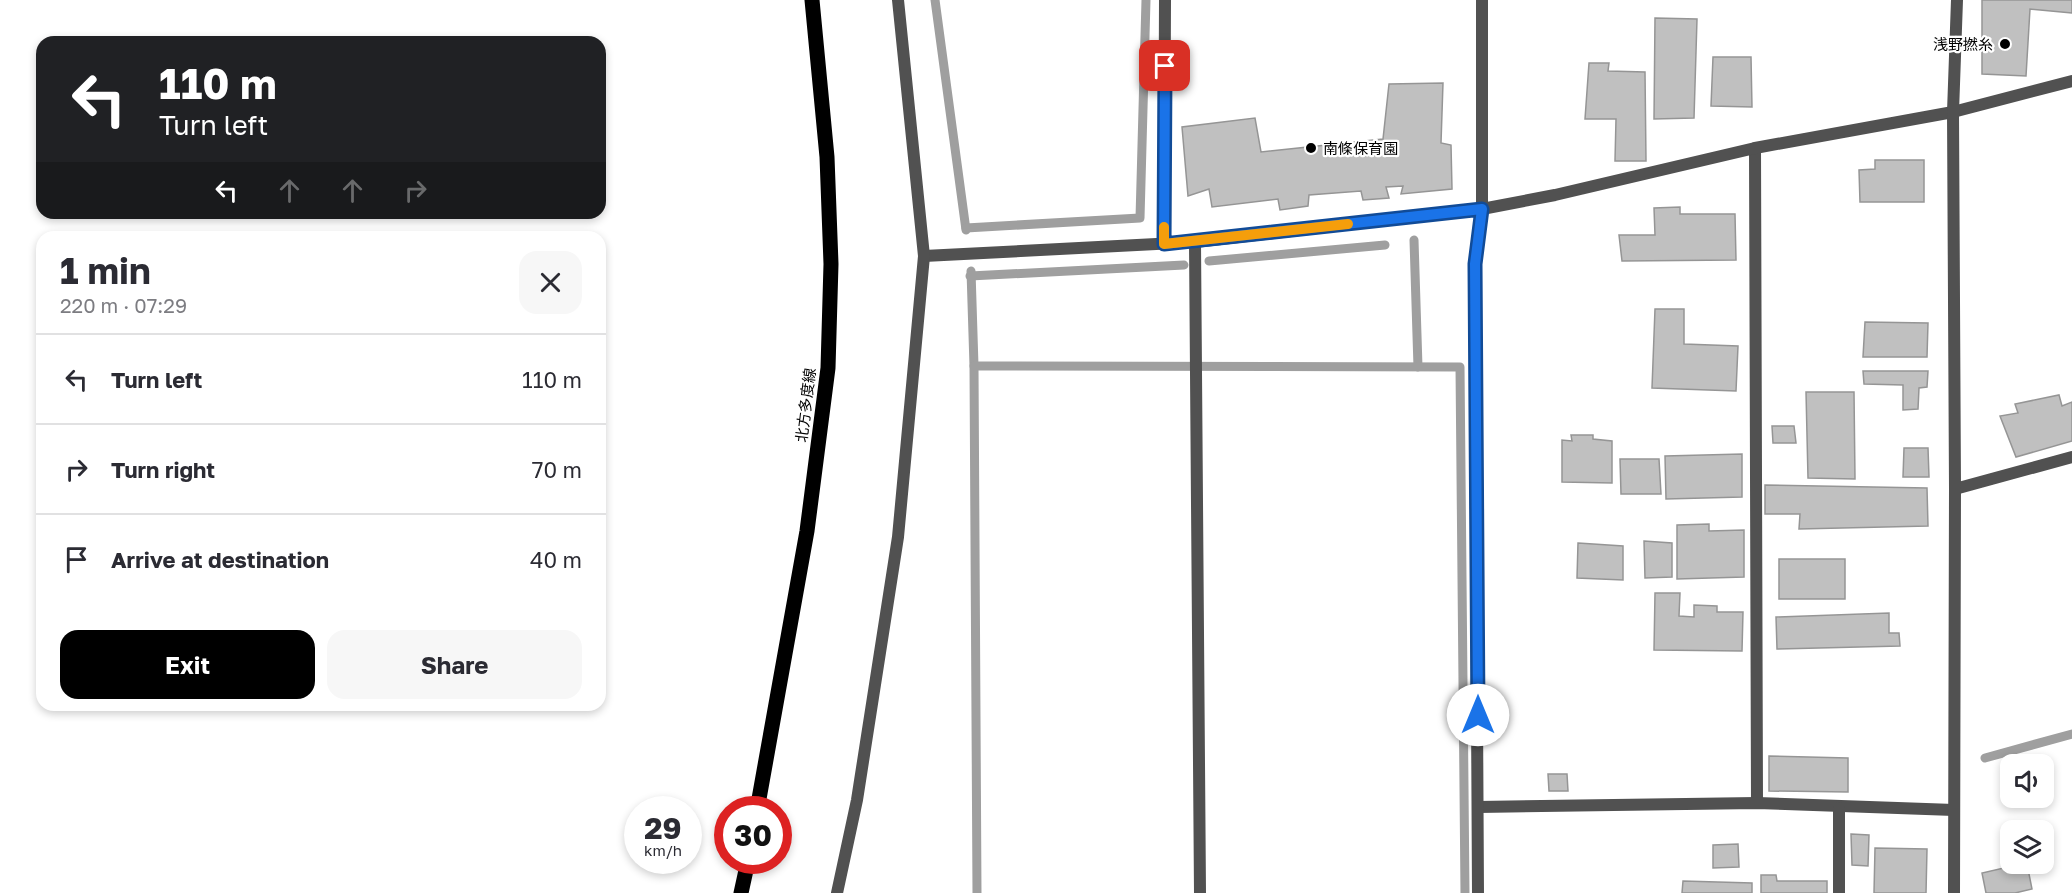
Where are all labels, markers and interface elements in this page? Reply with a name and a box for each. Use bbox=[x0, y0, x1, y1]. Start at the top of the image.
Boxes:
place label: 浅野撚糸 bbox=[1933, 35, 1993, 53]
marker: 浅野撚糸 bbox=[1998, 37, 2012, 51]
pin bbox=[1139, 40, 1190, 91]
icon: arrive bbox=[1148, 49, 1181, 82]
text: 110 m bbox=[159, 58, 277, 108]
icon: left bbox=[60, 60, 138, 138]
text: Turn left bbox=[159, 109, 268, 141]
place label: 南條保育園 bbox=[1323, 139, 1398, 157]
marker: 南條保育園 bbox=[1304, 141, 1318, 155]
icon: left bbox=[210, 174, 243, 207]
icon: ahead bbox=[273, 174, 306, 207]
icon: ahead bbox=[336, 174, 369, 207]
icon: right bbox=[399, 174, 432, 207]
text: 1 min bbox=[60, 249, 151, 292]
button: close bbox=[519, 251, 582, 314]
text: 220 m · 07:29 bbox=[60, 293, 187, 317]
icon: left bbox=[60, 363, 93, 396]
text: Turn left bbox=[111, 366, 202, 393]
text: 110 m bbox=[522, 366, 582, 393]
street label: 北方多度線 bbox=[791, 367, 819, 443]
icon: right bbox=[60, 453, 93, 486]
text: Turn right bbox=[111, 456, 215, 483]
text: 70 m bbox=[532, 456, 582, 483]
icon: arrive bbox=[60, 543, 93, 576]
text: Arrive at destination bbox=[111, 546, 329, 573]
text: 40 m bbox=[530, 546, 582, 573]
button: Exit bbox=[60, 630, 315, 699]
button: Share bbox=[327, 630, 582, 699]
position arrow bbox=[1446, 683, 1510, 747]
map controls bbox=[2000, 754, 2054, 874]
button: sound bbox=[2000, 754, 2054, 808]
speed limit sign: 30 bbox=[714, 796, 792, 874]
text: 29 bbox=[644, 810, 682, 846]
button: layers bbox=[2000, 820, 2054, 874]
text: km/h bbox=[644, 841, 682, 859]

